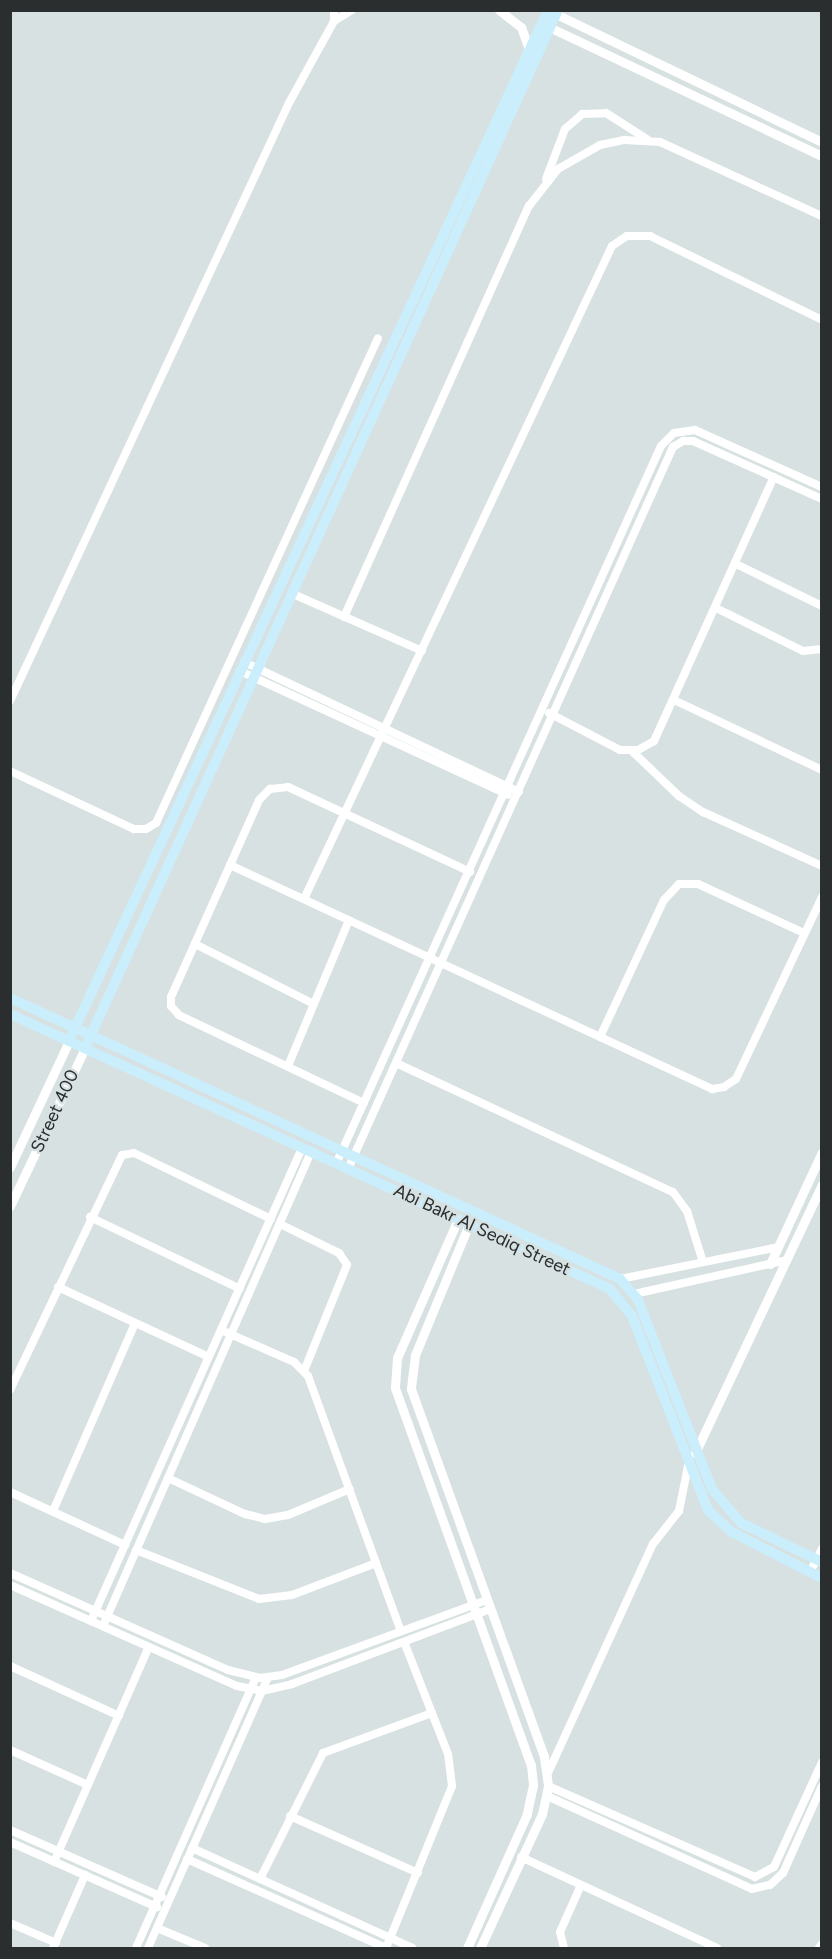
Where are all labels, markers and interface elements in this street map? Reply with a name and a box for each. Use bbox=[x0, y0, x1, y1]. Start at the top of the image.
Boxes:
street label: Street 400 bbox=[26, 1066, 84, 1156]
street label: Abi Bakr Al Sediq Street bbox=[390, 1180, 574, 1280]

